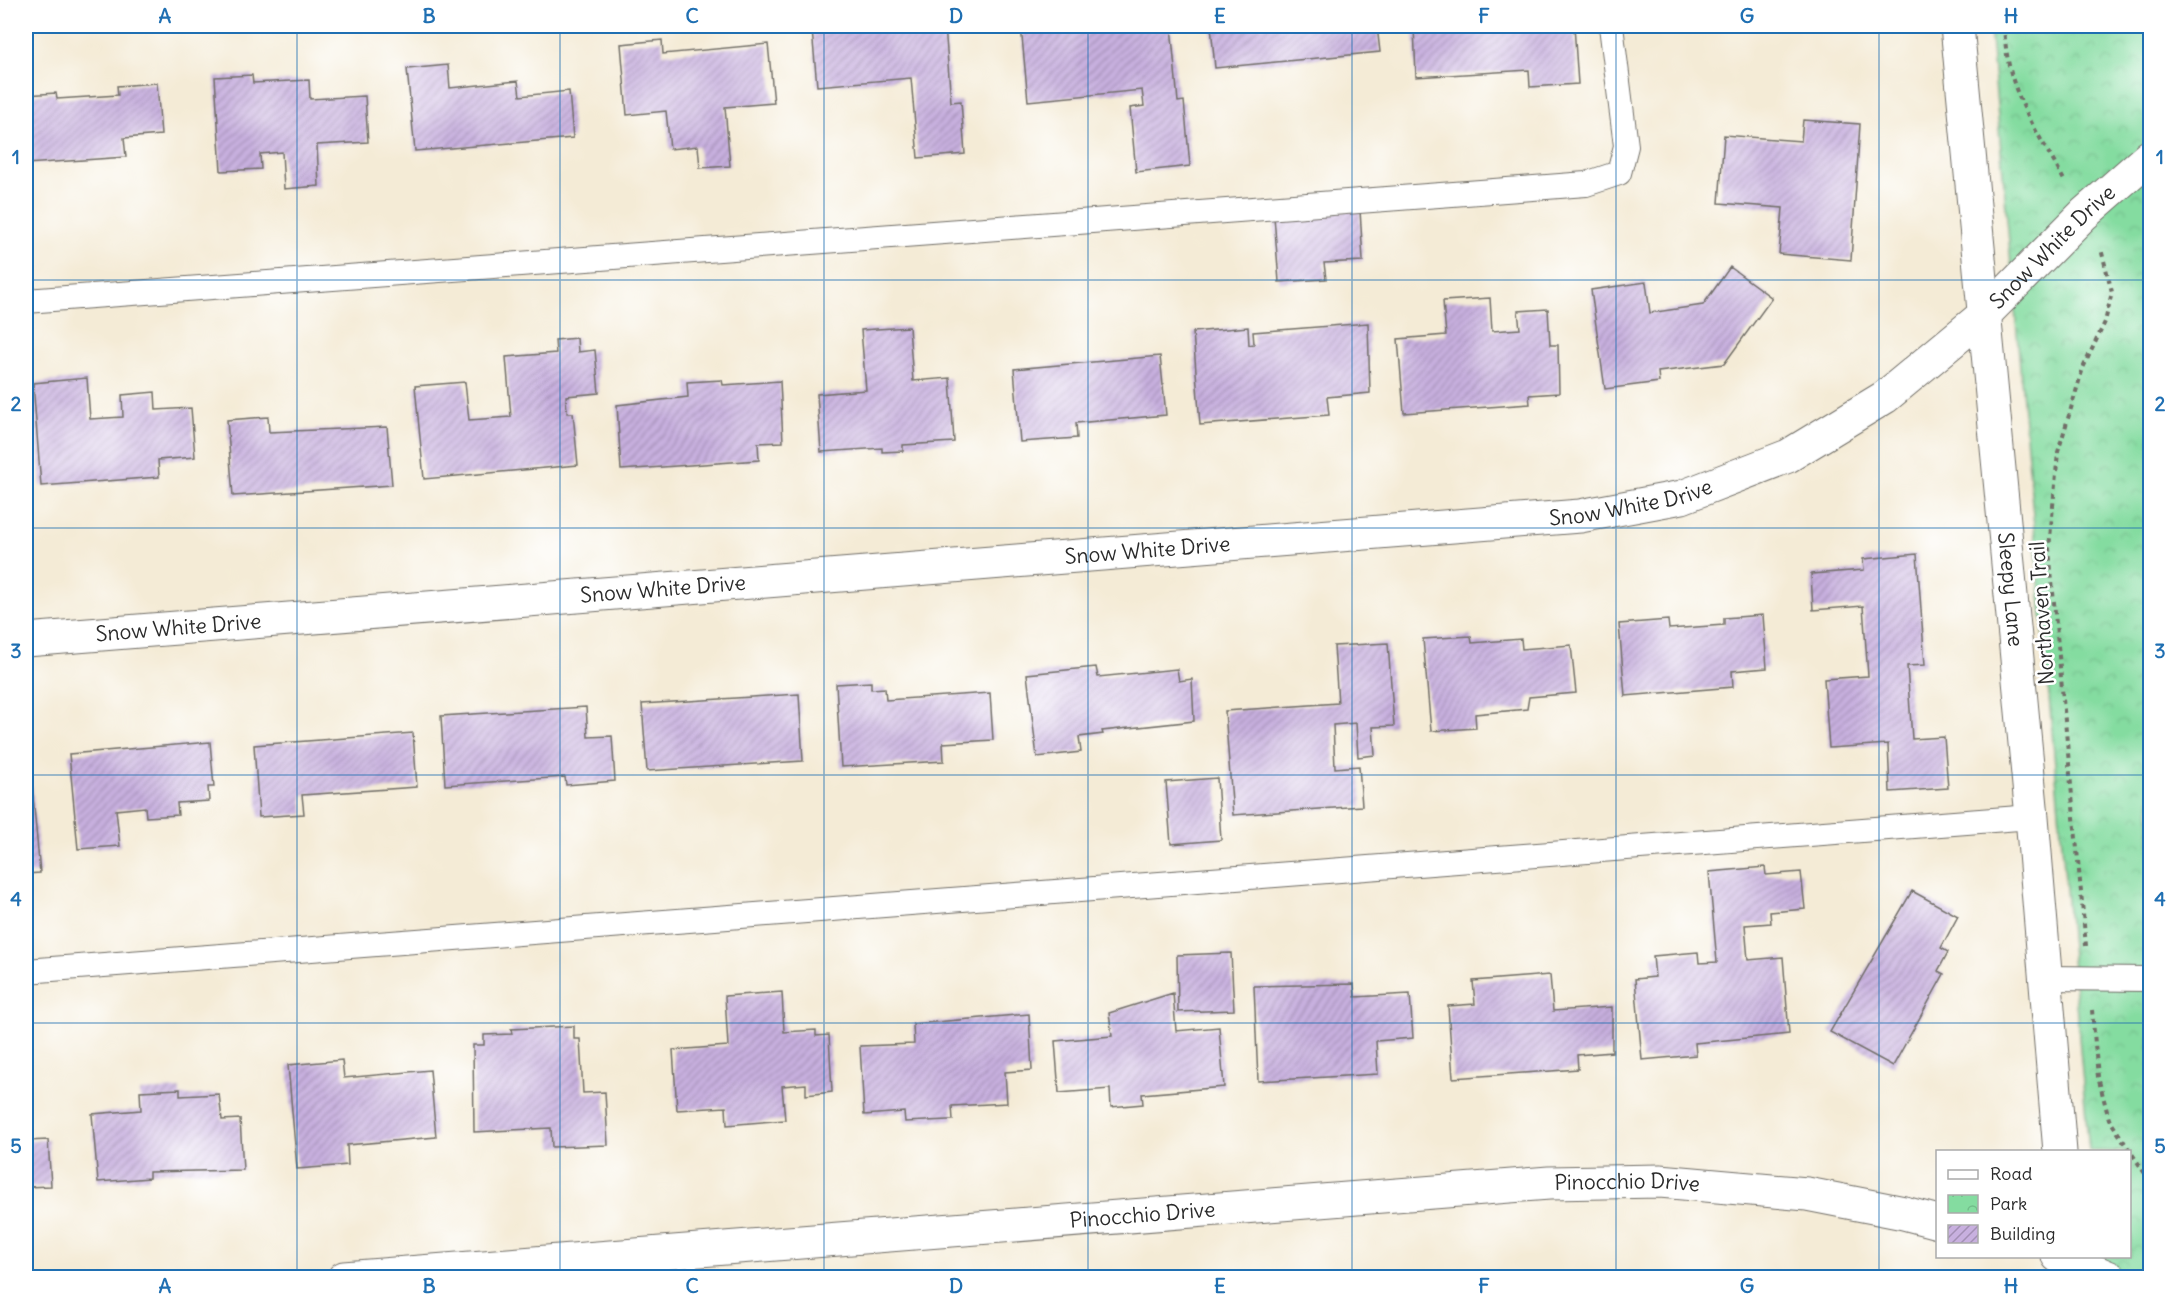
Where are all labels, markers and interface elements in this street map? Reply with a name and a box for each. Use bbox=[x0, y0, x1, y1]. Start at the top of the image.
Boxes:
text: A bbox=[159, 3, 172, 28]
text: B bbox=[422, 3, 436, 28]
text: C bbox=[685, 3, 699, 28]
text: D bbox=[949, 3, 963, 28]
text: E bbox=[1214, 3, 1226, 28]
text: F bbox=[1478, 3, 1490, 28]
text: G bbox=[1740, 3, 1754, 28]
text: H bbox=[2004, 3, 2018, 28]
text: 1 bbox=[12, 144, 20, 169]
text: 1 bbox=[2156, 144, 2164, 169]
street label: Snow White Drive bbox=[1984, 179, 2121, 315]
text: 2 bbox=[11, 391, 22, 416]
text: 2 bbox=[2155, 391, 2166, 416]
street label: Snow White Drive bbox=[1548, 473, 1716, 531]
street label: Snow White Drive bbox=[1064, 530, 1231, 570]
street label: Sleepy Lane bbox=[1992, 531, 2030, 648]
street label: Northaven Trail bbox=[2023, 540, 2060, 686]
street label: Snow White Drive bbox=[579, 569, 747, 609]
street label: Snow White Drive bbox=[95, 607, 262, 647]
text: 3 bbox=[10, 638, 22, 663]
text: 3 bbox=[2154, 638, 2166, 663]
text: 4 bbox=[10, 886, 22, 911]
text: 4 bbox=[2154, 886, 2166, 911]
text: 5 bbox=[10, 1133, 22, 1158]
text: 5 bbox=[2154, 1133, 2166, 1158]
legend bbox=[1936, 1150, 2131, 1258]
text: Road bbox=[1990, 1162, 2033, 1185]
street label: Pinocchio Drive bbox=[1554, 1167, 1701, 1197]
text: Park bbox=[1990, 1192, 2027, 1215]
street label: Pinocchio Drive bbox=[1069, 1195, 1216, 1234]
text: Building bbox=[1990, 1222, 2055, 1245]
text: A bbox=[159, 1273, 172, 1298]
text: B bbox=[422, 1273, 436, 1298]
text: C bbox=[685, 1273, 699, 1298]
text: D bbox=[949, 1273, 963, 1298]
text: E bbox=[1214, 1273, 1226, 1298]
text: F bbox=[1478, 1273, 1490, 1298]
text: G bbox=[1740, 1273, 1754, 1298]
text: H bbox=[2004, 1273, 2018, 1298]

